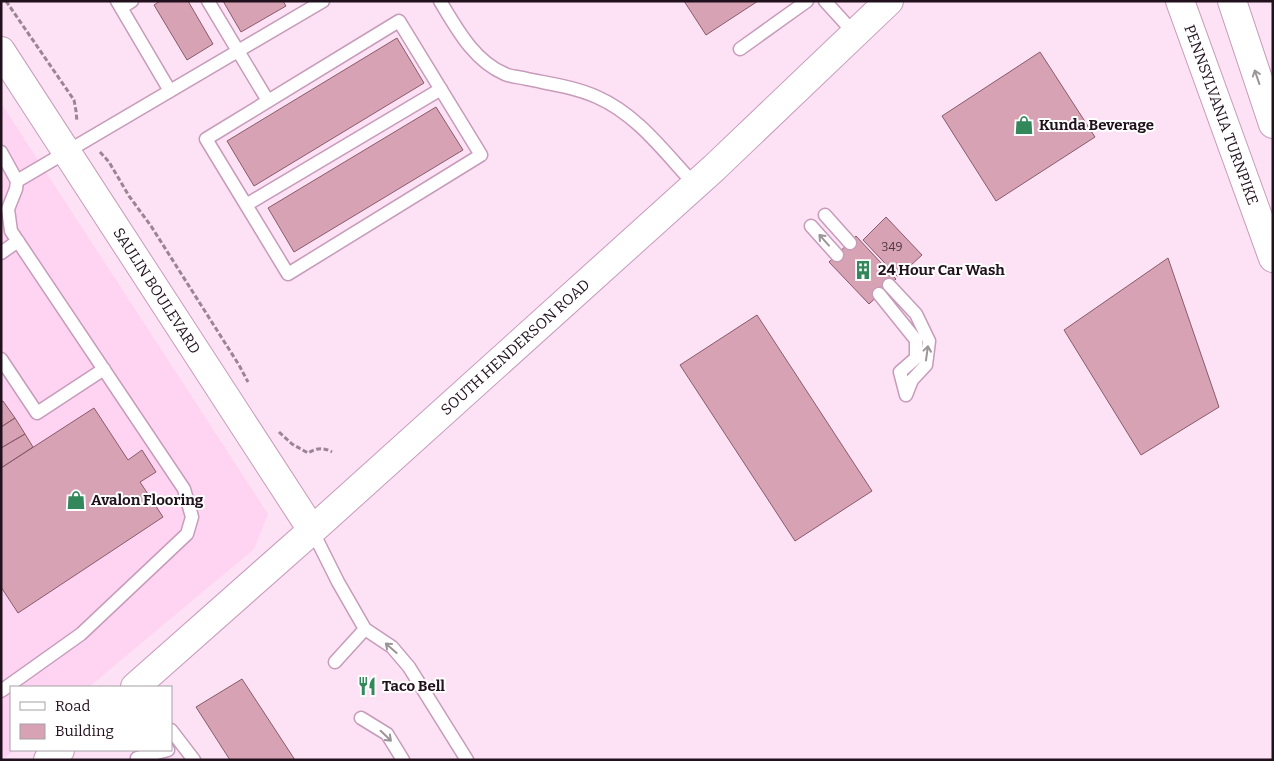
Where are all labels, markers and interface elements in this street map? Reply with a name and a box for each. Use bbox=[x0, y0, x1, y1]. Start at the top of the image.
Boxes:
street label: PENNSYLVANIA TURNPIKE bbox=[1180, 22, 1262, 207]
one-way arrow bbox=[1252, 70, 1262, 86]
shop icon: Kunda Beverage bbox=[1013, 114, 1035, 136]
place label: Kunda Beverage bbox=[1039, 116, 1154, 134]
street label: SAULIN BOULEVARD bbox=[109, 225, 204, 357]
one-way arrow bbox=[818, 234, 830, 247]
house number: 349 bbox=[882, 240, 902, 254]
building icon: 24 Hour Car Wash bbox=[852, 259, 874, 281]
place label: 24 Hour Car Wash bbox=[878, 261, 1005, 279]
street label: SOUTH HENDERSON ROAD bbox=[437, 275, 593, 419]
one-way arrow bbox=[923, 345, 933, 361]
shop icon: Avalon Flooring bbox=[65, 489, 87, 511]
place label: Avalon Flooring bbox=[91, 491, 204, 509]
one-way arrow bbox=[384, 642, 397, 653]
restaurant icon: Taco Bell bbox=[356, 675, 378, 697]
place label: Taco Bell bbox=[382, 677, 445, 695]
legend bbox=[10, 686, 172, 751]
text: Road bbox=[55, 697, 90, 715]
text: Building bbox=[55, 722, 114, 740]
one-way arrow bbox=[379, 729, 392, 741]

